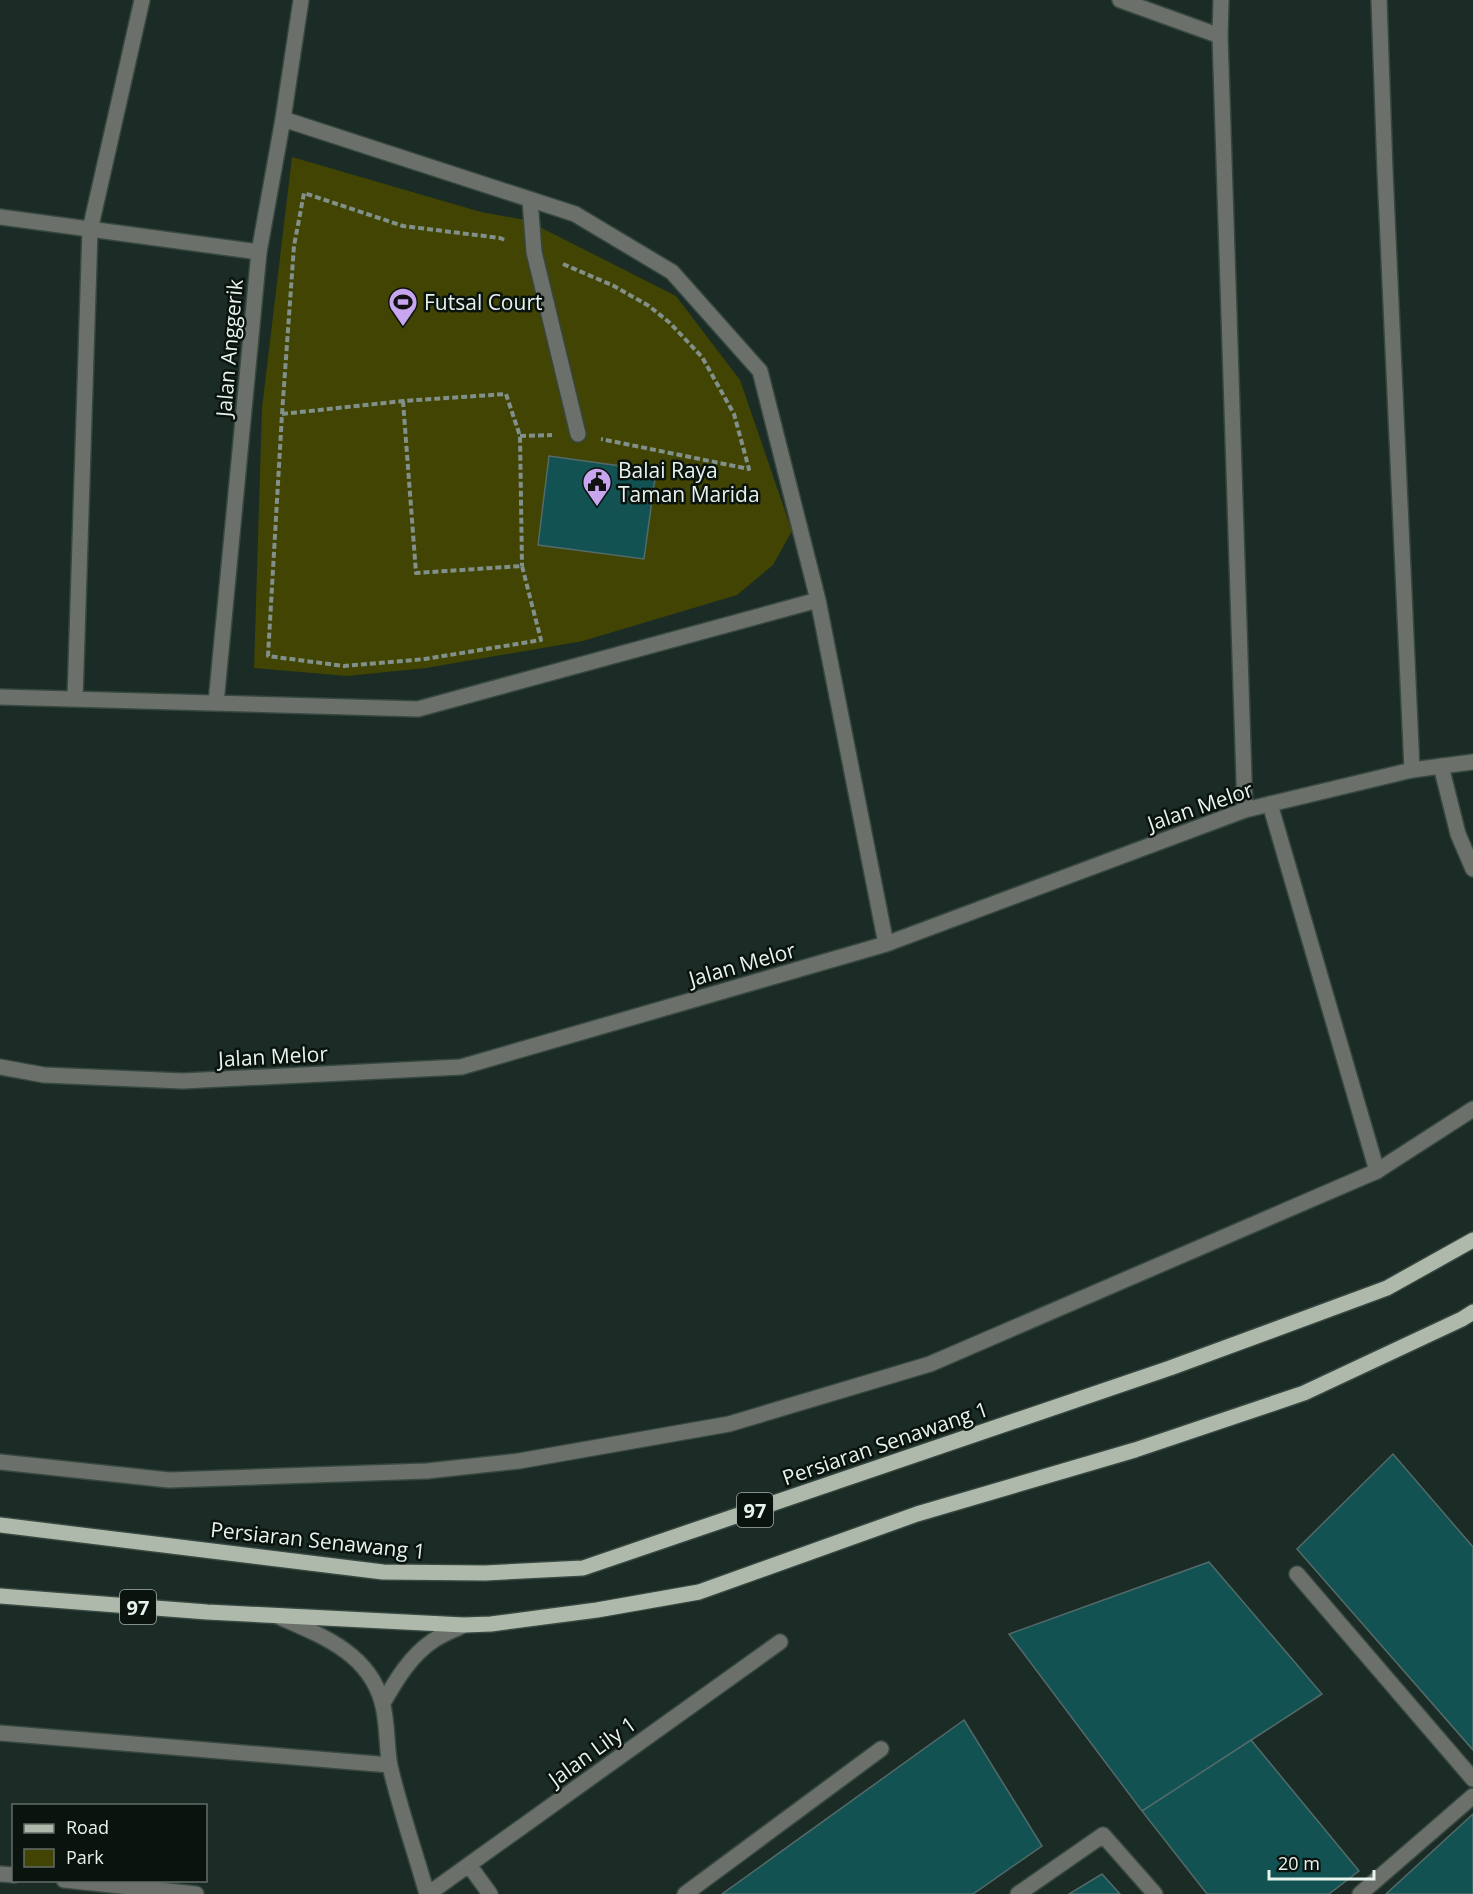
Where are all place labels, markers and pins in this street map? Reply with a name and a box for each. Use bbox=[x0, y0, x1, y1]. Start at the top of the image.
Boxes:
sports icon: Futsal Court bbox=[387, 286, 419, 328]
place label: Futsal Court bbox=[424, 288, 542, 316]
place label: Balai Raya Taman Marida bbox=[618, 456, 760, 508]
public building icon: Balai Raya Taman Marida bbox=[581, 466, 613, 508]

